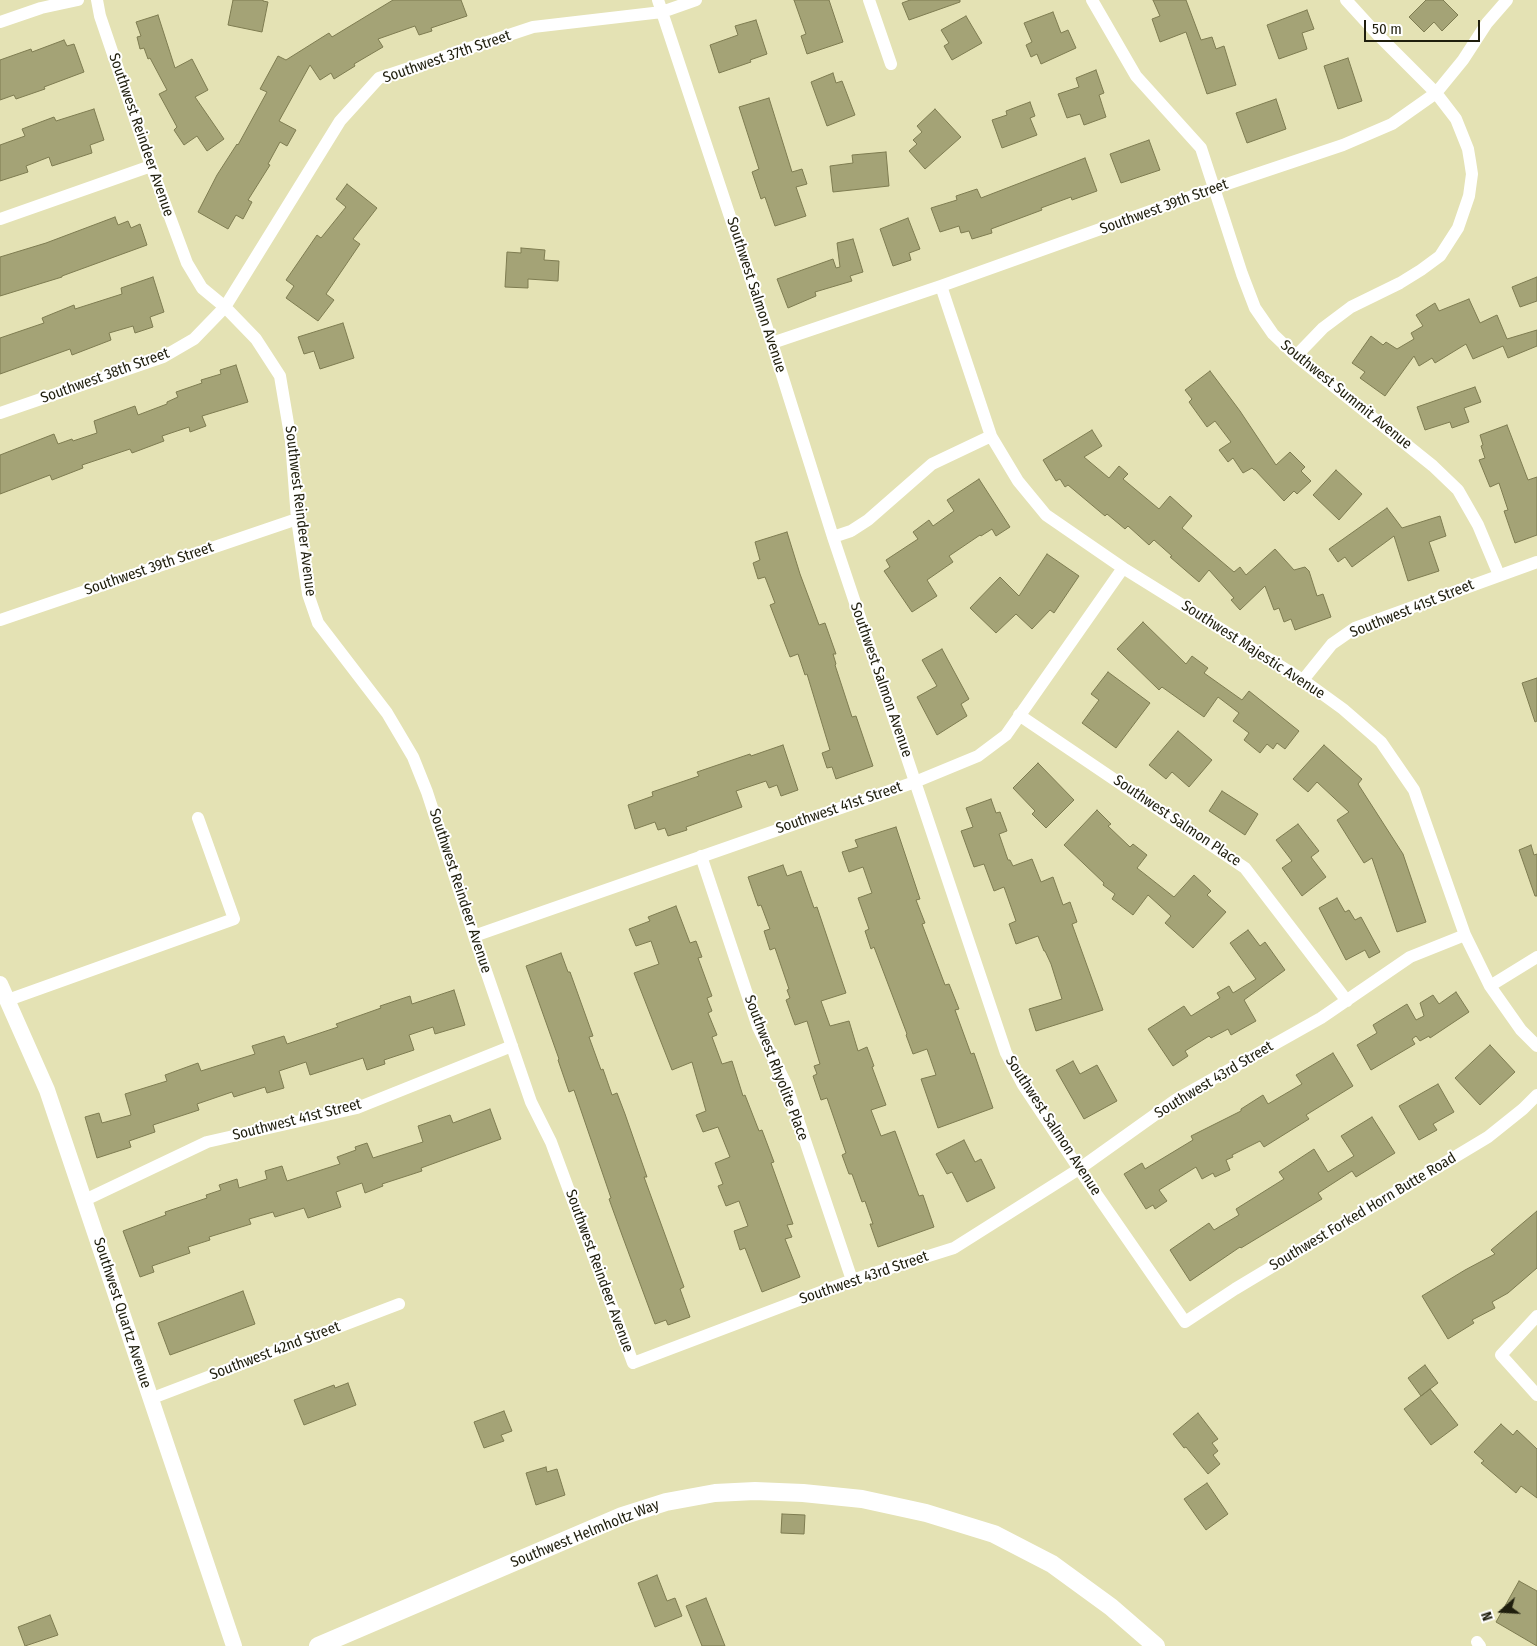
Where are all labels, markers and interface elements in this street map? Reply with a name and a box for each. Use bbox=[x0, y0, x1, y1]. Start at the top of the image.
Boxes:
scale bar bbox=[1367, 10, 1483, 42]
text: 50 m bbox=[1372, 20, 1402, 38]
street label: Southwest 37th Street bbox=[381, 27, 513, 87]
street label: Southwest Reindeer Avenue bbox=[105, 51, 177, 219]
street label: Southwest 39th Street bbox=[1097, 175, 1231, 239]
street label: Southwest Salmon Avenue bbox=[722, 215, 790, 375]
street label: Southwest Summit Avenue bbox=[1277, 336, 1415, 454]
street label: Southwest 38th Street bbox=[38, 344, 172, 408]
street label: Southwest Reindeer Avenue bbox=[281, 425, 319, 597]
street label: Southwest 39th Street bbox=[82, 538, 216, 600]
street label: Southwest 41st Street bbox=[1347, 576, 1477, 642]
street label: Southwest Majestic Avenue bbox=[1178, 597, 1328, 703]
street label: Southwest Salmon Avenue bbox=[846, 600, 916, 760]
street label: Southwest Salmon Place bbox=[1110, 772, 1244, 870]
street label: Southwest 41st Street bbox=[774, 778, 904, 838]
street label: Southwest Reindeer Avenue bbox=[425, 807, 495, 975]
street label: Southwest Rhyolite Place bbox=[740, 993, 812, 1143]
street label: Southwest 43rd Street bbox=[1151, 1037, 1277, 1123]
street label: Southwest Salmon Avenue bbox=[1001, 1053, 1105, 1199]
street label: Southwest 41st Street bbox=[231, 1095, 363, 1145]
street label: Southwest Forked Horn Butte Road bbox=[1266, 1149, 1460, 1275]
street label: Southwest Reindeer Avenue bbox=[561, 1187, 637, 1355]
street label: Southwest Quartz Avenue bbox=[89, 1235, 155, 1391]
street label: Southwest 43rd Street bbox=[797, 1247, 931, 1309]
street label: Southwest 42nd Street bbox=[207, 1318, 343, 1384]
street label: Southwest Helmholtz Way bbox=[508, 1496, 662, 1572]
north arrow bbox=[1477, 1586, 1527, 1636]
text: N bbox=[1478, 1609, 1497, 1623]

